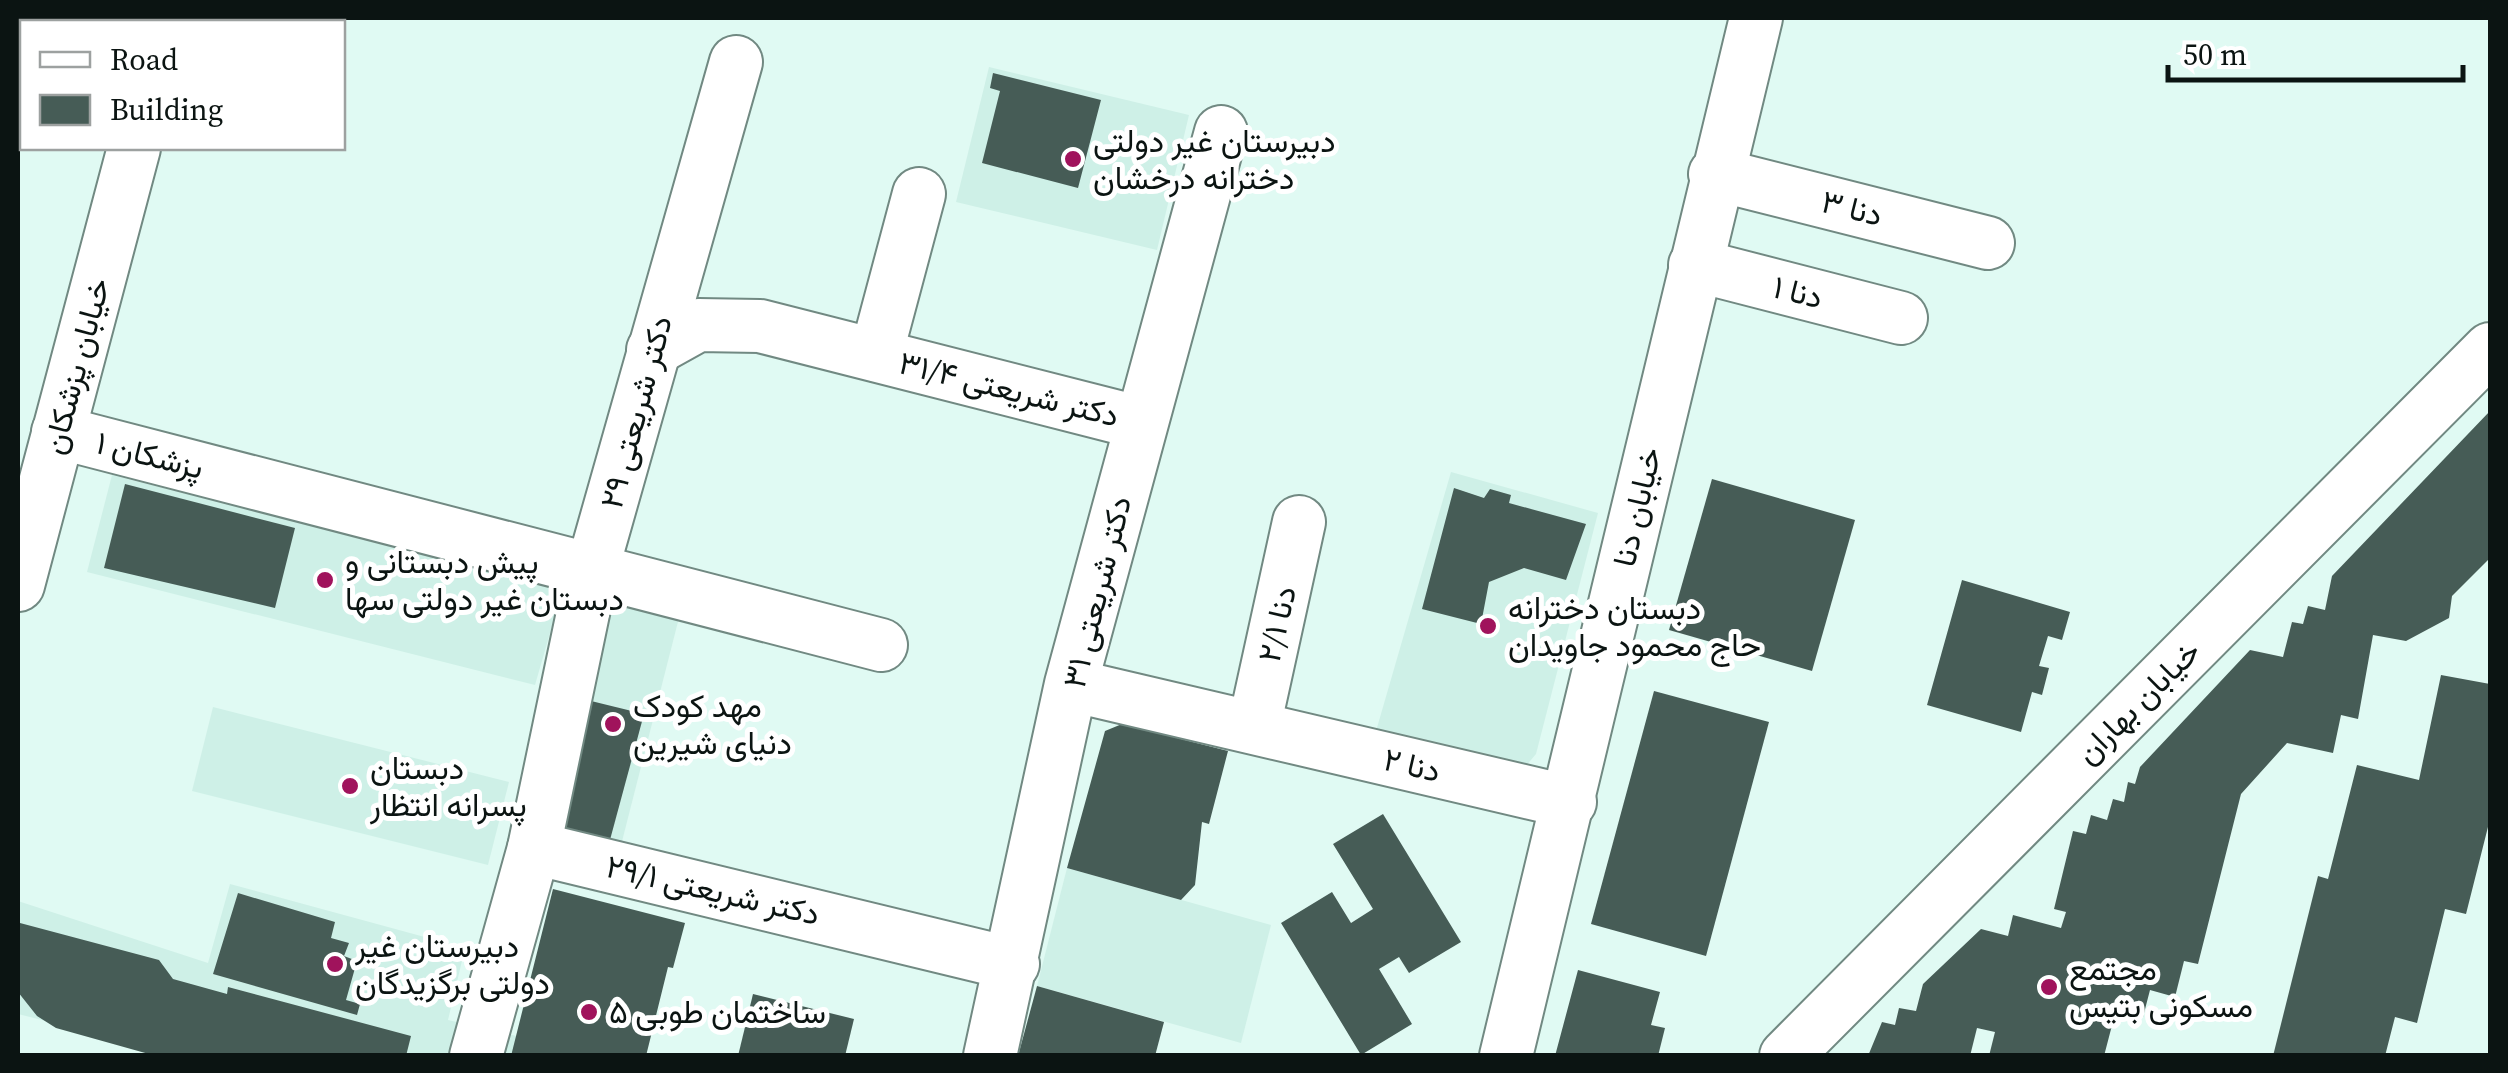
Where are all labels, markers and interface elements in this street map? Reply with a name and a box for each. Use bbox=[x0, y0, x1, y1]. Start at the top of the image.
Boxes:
legend bbox=[20, 20, 345, 150]
scale bar bbox=[2168, 20, 2463, 82]
text: 50 m bbox=[2183, 34, 2247, 75]
text: Road bbox=[110, 39, 178, 80]
text: Building bbox=[110, 89, 223, 130]
place label: دبیرستان غیر دولتی دخترانه درخشان bbox=[1093, 119, 1335, 200]
marker: دبیرستان غیر دولتی دخترانه درخشان bbox=[1062, 148, 1084, 170]
street label: ۳ دنا bbox=[1817, 179, 1887, 237]
street label: ۱ دنا bbox=[1769, 265, 1827, 319]
street label: خیابان پزشکان bbox=[31, 273, 121, 459]
street label: ۲۹ دکتر شریعتی bbox=[589, 311, 683, 513]
street label: ۳۱/۴ دکتر شریعتی bbox=[894, 340, 1124, 438]
street label: ۱ پزشکان bbox=[92, 420, 208, 490]
street label: خیابان دنا bbox=[1602, 443, 1672, 571]
street label: ۳۱ دکتر شریعتی bbox=[1052, 491, 1142, 693]
place label: پیش دبستانی و دبستان غیر دولتی سها bbox=[345, 540, 624, 621]
marker: پیش دبستانی و دبستان غیر دولتی سها bbox=[314, 569, 336, 591]
street label: ۲/۱ دنا bbox=[1247, 582, 1307, 666]
place label: دبستان دخترانه حاج محمود جاویدان bbox=[1508, 586, 1761, 667]
marker: دبستان دخترانه حاج محمود جاویدان bbox=[1477, 615, 1499, 637]
street label: خیابان بهاران bbox=[2066, 630, 2210, 774]
place label: مهد کودک دنیای شیرین bbox=[633, 684, 792, 765]
marker: مهد کودک دنیای شیرین bbox=[602, 713, 624, 735]
street label: ۲ دنا bbox=[1379, 737, 1445, 793]
place label: دبستان پسرانه انتظار bbox=[369, 746, 527, 827]
marker: دبستان پسرانه انتظار bbox=[339, 775, 361, 797]
street label: ۲۹/۱ دکتر شریعتی bbox=[602, 844, 824, 936]
place label: دبیرستان غیر دولتی برگزیدگان bbox=[354, 924, 550, 1005]
place label: مجتمع مسکونی بتیس bbox=[2069, 947, 2253, 1028]
marker: دبیرستان غیر دولتی برگزیدگان bbox=[324, 953, 346, 975]
marker: مجتمع مسکونی بتیس bbox=[2038, 976, 2060, 998]
place label: ساختمان طوبی ۵ bbox=[609, 990, 826, 1034]
marker: ساختمان طوبی ۵ bbox=[578, 1001, 600, 1023]

